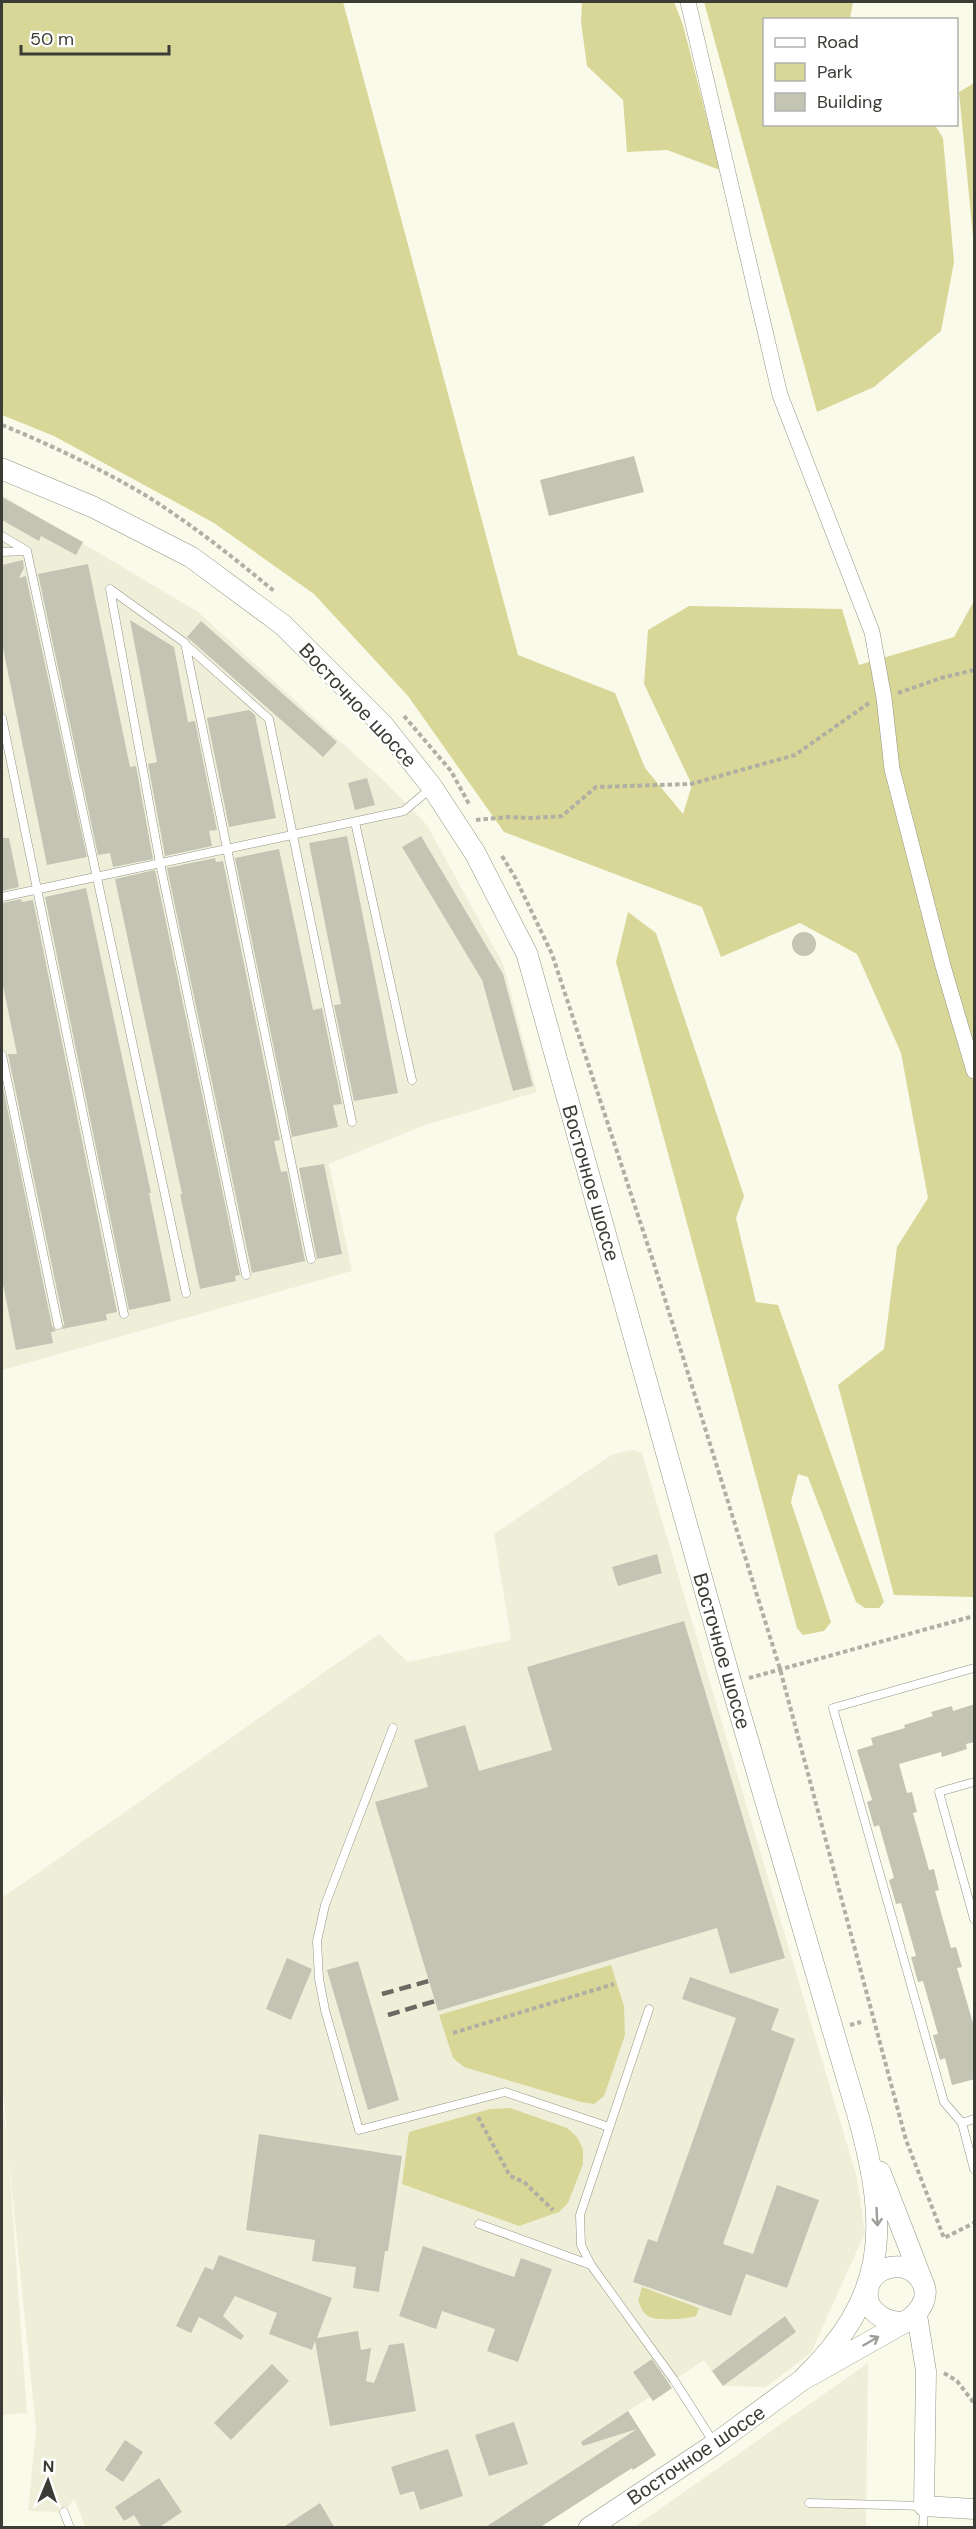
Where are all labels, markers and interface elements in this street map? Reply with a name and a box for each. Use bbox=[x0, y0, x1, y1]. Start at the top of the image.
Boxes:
scale bar bbox=[21, 18, 170, 56]
legend bbox=[763, 18, 958, 126]
text: 50 m bbox=[30, 27, 74, 51]
text: Road bbox=[817, 30, 859, 54]
text: Park bbox=[817, 60, 853, 84]
text: Building bbox=[817, 90, 882, 114]
street label: Восточное шоссе bbox=[293, 637, 423, 773]
street label: Восточное шоссе bbox=[556, 1102, 626, 1264]
street label: Восточное шоссе bbox=[687, 1570, 757, 1732]
one-way arrow bbox=[871, 2207, 882, 2227]
one-way arrow bbox=[862, 2335, 880, 2346]
street label: Восточное шоссе bbox=[622, 2399, 770, 2511]
north arrow bbox=[18, 2451, 78, 2511]
text: N bbox=[42, 2456, 55, 2477]

